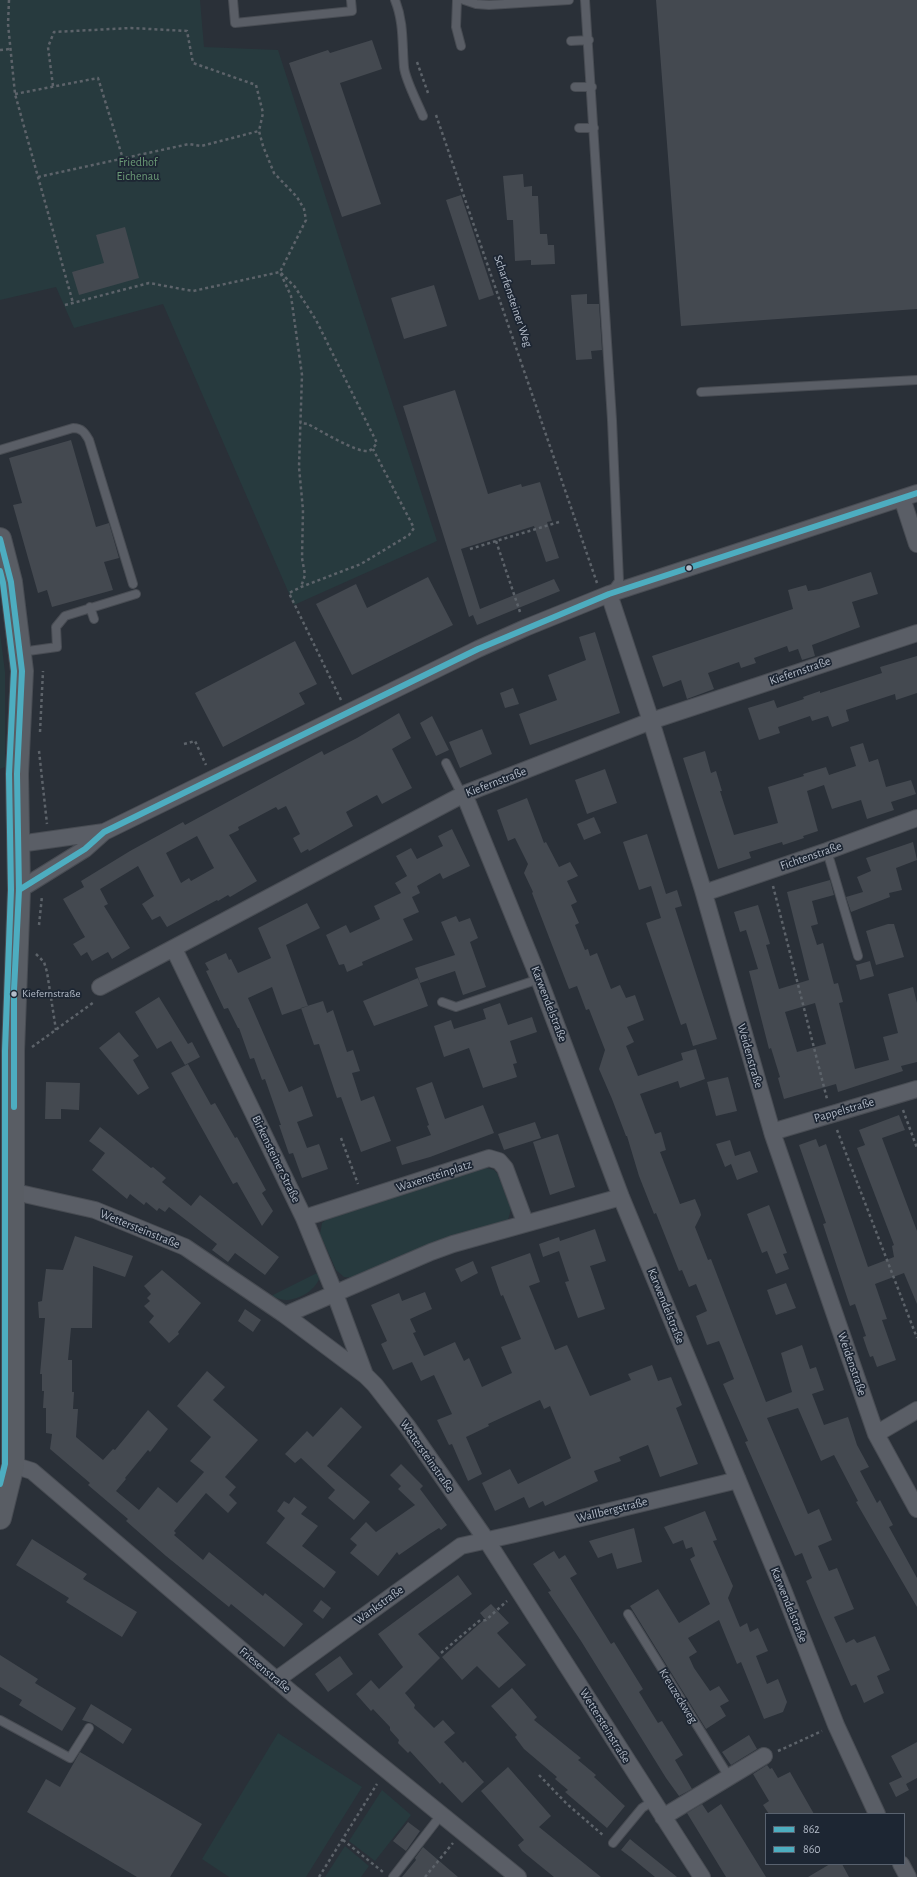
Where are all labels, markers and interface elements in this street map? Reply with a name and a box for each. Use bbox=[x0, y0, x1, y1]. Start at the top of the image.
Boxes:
park label: Friedhof Eichenau bbox=[117, 155, 159, 183]
street label: Scharfensteiner Weg bbox=[491, 253, 535, 349]
unlabelled marker bbox=[684, 563, 694, 573]
street label: Kiefernstraße bbox=[768, 654, 832, 688]
street label: Kiefernstraße bbox=[464, 764, 528, 800]
street label: Fichtenstraße bbox=[778, 839, 844, 873]
street label: Karwendelstraße bbox=[528, 964, 570, 1044]
place label: Kiefernstraße bbox=[22, 987, 80, 1001]
marker: Kiefernstraße bbox=[9, 989, 19, 999]
street label: Weidenstraße bbox=[734, 1022, 766, 1090]
street label: Pappelstraße bbox=[812, 1095, 876, 1125]
street label: Birkensteiner Straße bbox=[249, 1113, 303, 1205]
street label: Waxensteinplatz bbox=[394, 1157, 474, 1195]
street label: Wettersteinstraße bbox=[98, 1206, 182, 1252]
street label: Karwendelstraße bbox=[644, 1266, 688, 1346]
street label: Weidenstraße bbox=[834, 1330, 870, 1398]
street label: Wettersteinstraße bbox=[397, 1417, 457, 1495]
street label: Wallbergstraße bbox=[575, 1494, 649, 1526]
street label: Karwendelstraße bbox=[767, 1565, 811, 1645]
street label: Wankstraße bbox=[352, 1582, 406, 1628]
street label: Friesenstraße bbox=[236, 1644, 294, 1696]
street label: Kreuzeckweg bbox=[656, 1666, 700, 1726]
street label: Wettersteinstraße bbox=[576, 1686, 634, 1766]
legend bbox=[765, 1813, 905, 1865]
text: 862 bbox=[803, 1823, 820, 1835]
text: 860 bbox=[803, 1843, 821, 1855]

